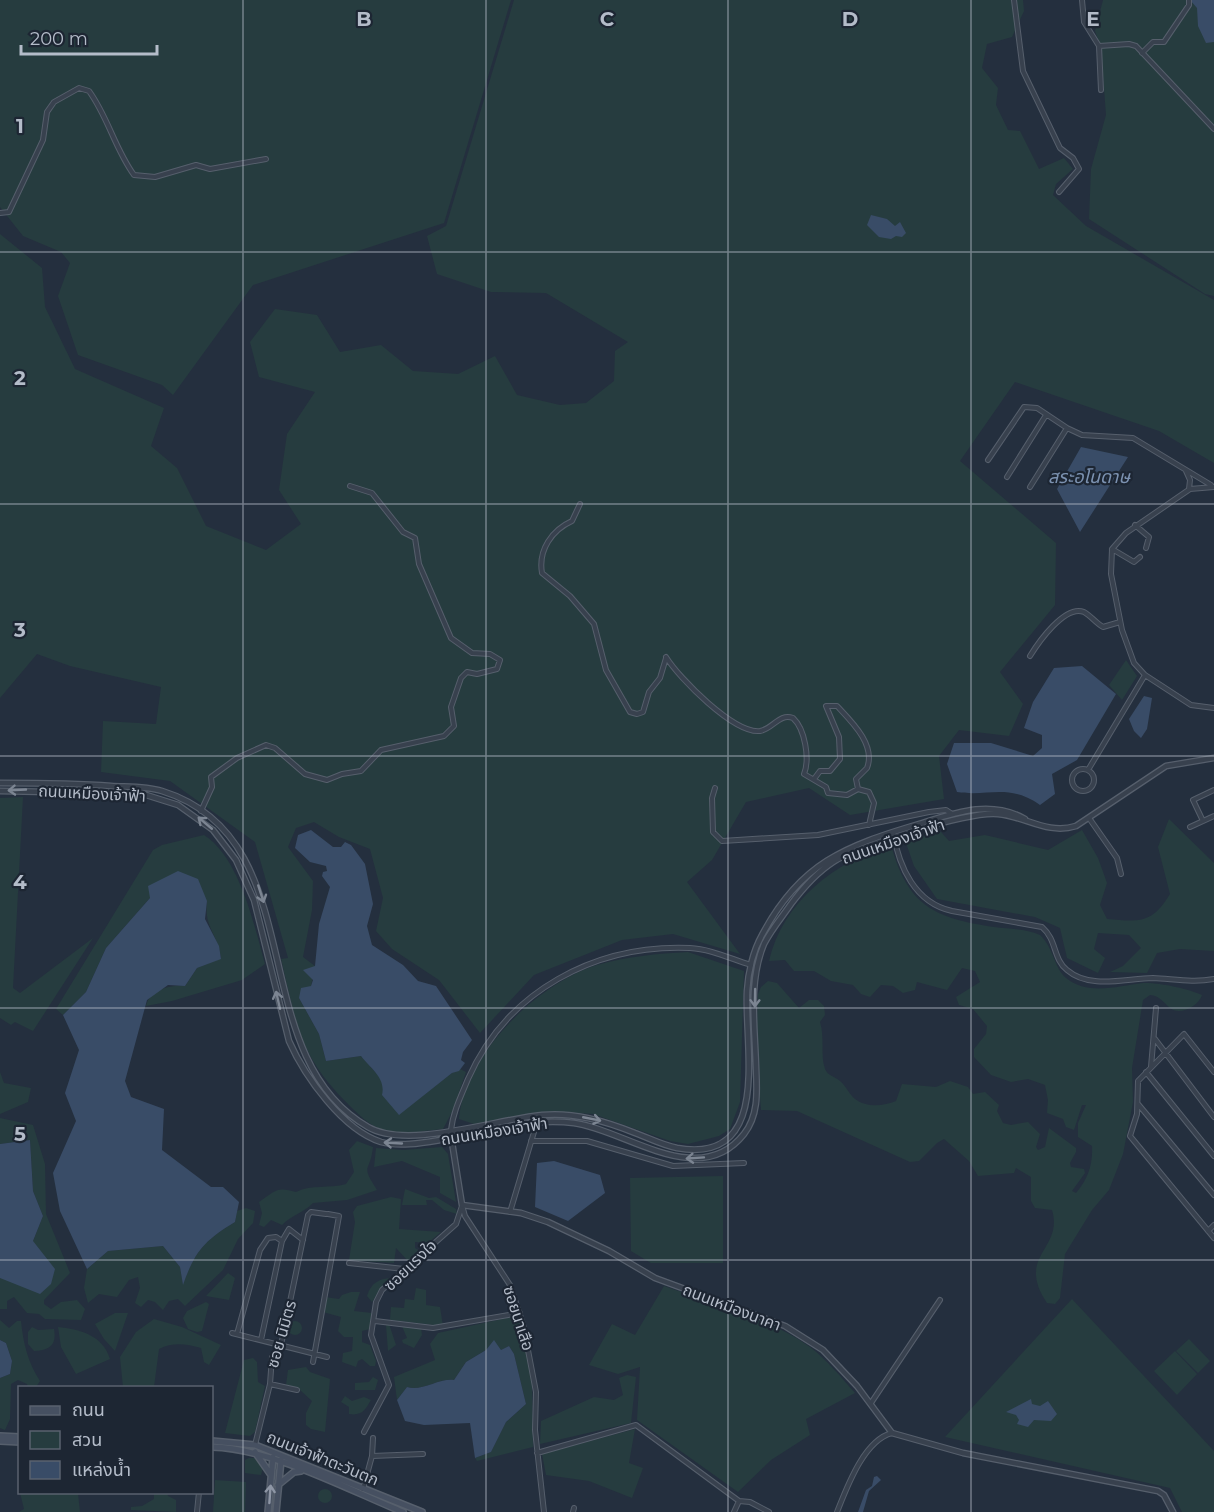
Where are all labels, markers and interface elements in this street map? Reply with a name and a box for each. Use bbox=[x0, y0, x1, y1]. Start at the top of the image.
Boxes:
text: B bbox=[356, 7, 372, 31]
text: C bbox=[600, 7, 615, 31]
text: D bbox=[842, 7, 858, 31]
text: E bbox=[1086, 7, 1100, 31]
scale bar bbox=[21, 18, 158, 56]
text: 200 m bbox=[30, 28, 88, 50]
text: 1 bbox=[16, 114, 24, 138]
text: 2 bbox=[14, 366, 26, 390]
water label: สระอโนดาษ bbox=[1048, 466, 1131, 488]
text: 3 bbox=[13, 618, 26, 642]
street label: ถนนเหมืองเจ้าฟ้า bbox=[38, 781, 146, 806]
one-way arrow bbox=[8, 785, 28, 796]
street label: ถนนเหมืองเจ้าฟ้า bbox=[839, 815, 947, 868]
one-way arrow bbox=[197, 817, 213, 830]
text: 4 bbox=[13, 870, 27, 894]
one-way arrow bbox=[256, 884, 267, 903]
one-way arrow bbox=[749, 988, 761, 1008]
one-way arrow bbox=[272, 990, 284, 1009]
street label: ถนนเหมืองเจ้าฟ้า bbox=[439, 1114, 549, 1149]
one-way arrow bbox=[582, 1114, 601, 1125]
text: 5 bbox=[14, 1122, 26, 1146]
one-way arrow bbox=[384, 1138, 403, 1149]
one-way arrow bbox=[686, 1152, 705, 1163]
street label: ซอยแรงใจ bbox=[380, 1236, 441, 1295]
street label: ถนนเหมืองนาคา bbox=[680, 1280, 784, 1335]
street label: ซอยนาเสือ bbox=[499, 1283, 538, 1353]
street label: ซอย นิมิตร bbox=[263, 1298, 300, 1370]
legend bbox=[18, 1386, 213, 1494]
text: ถนน bbox=[72, 1399, 105, 1421]
street label: ถนนเจ้าฟ้าตะวันตก bbox=[264, 1427, 382, 1490]
text: สวน bbox=[72, 1429, 102, 1451]
text: แหล่งน้ำ bbox=[72, 1457, 131, 1481]
one-way arrow bbox=[265, 1484, 276, 1504]

